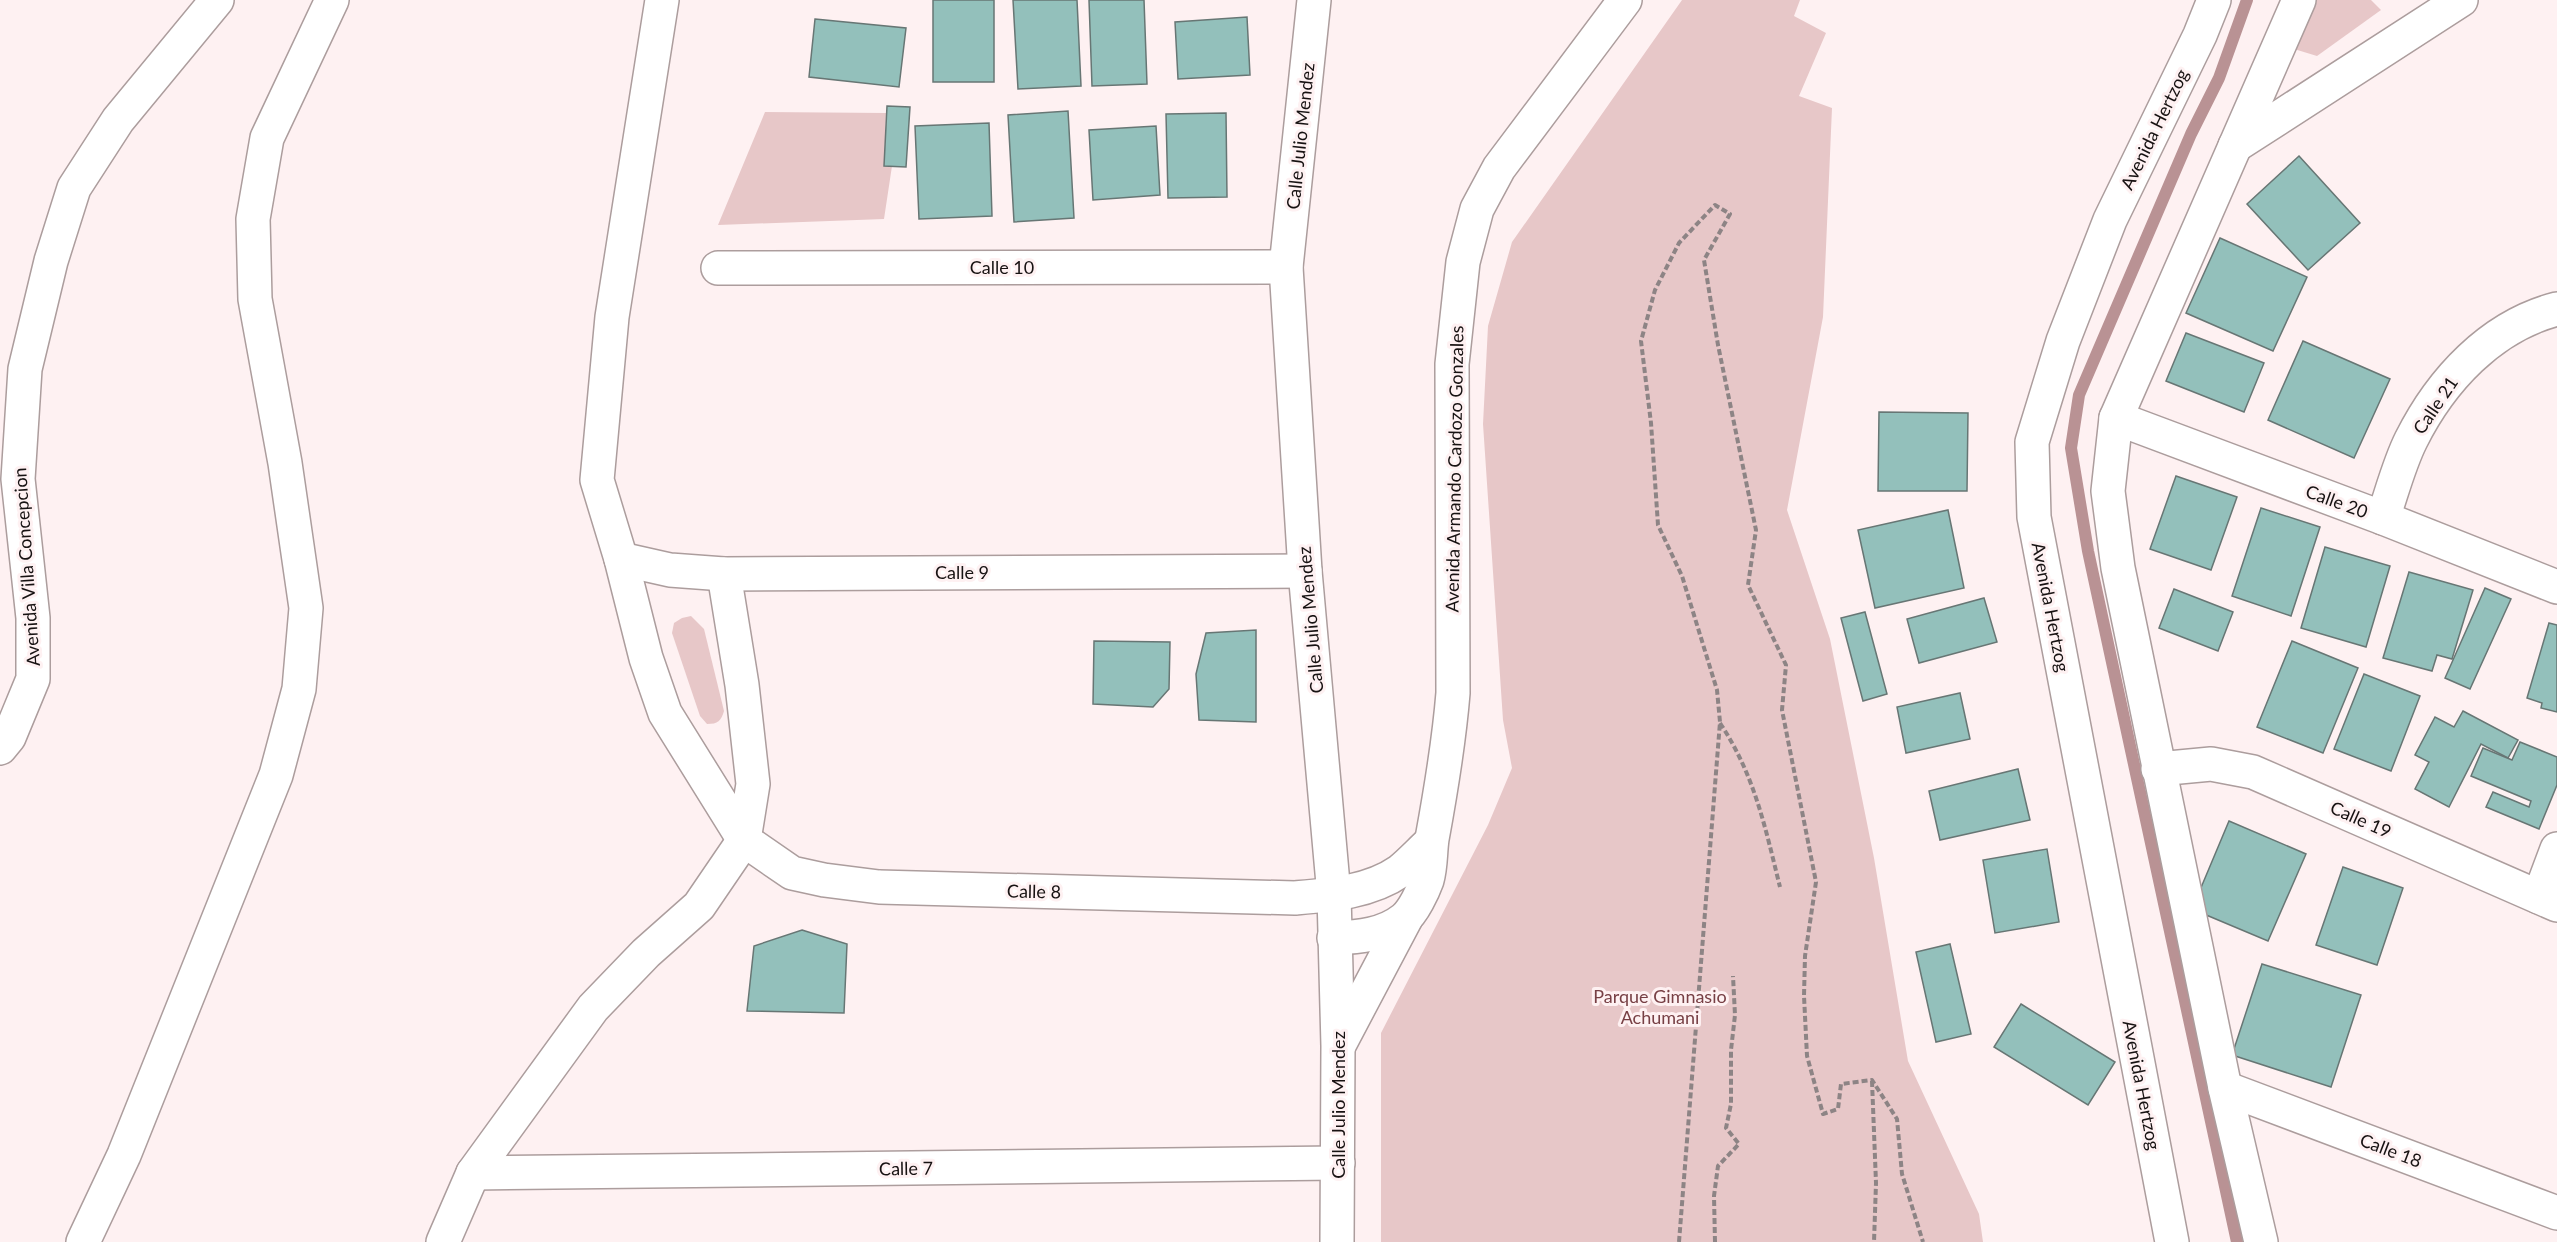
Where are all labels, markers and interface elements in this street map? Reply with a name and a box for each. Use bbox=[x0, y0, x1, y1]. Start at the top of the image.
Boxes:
street label: Calle Julio Mendez bbox=[1281, 61, 1319, 211]
street label: Avenida Hertzog bbox=[2115, 65, 2193, 193]
street label: Calle 10 bbox=[970, 256, 1034, 278]
street label: Avenida Armando Cardozo Gonzales bbox=[1440, 325, 1468, 613]
street label: Calle 21 bbox=[2408, 372, 2462, 438]
street label: Avenida Villa Concepcion bbox=[8, 467, 44, 667]
street label: Calle 20 bbox=[2303, 480, 2371, 522]
street label: Avenida Hertzog bbox=[2028, 540, 2074, 674]
street label: Calle Julio Mendez bbox=[1293, 546, 1327, 694]
street label: Calle 9 bbox=[935, 561, 989, 583]
street label: Calle 19 bbox=[2327, 796, 2395, 842]
street label: Calle 8 bbox=[1007, 880, 1061, 902]
park label: Parque Gimnasio Achumani bbox=[1593, 985, 1727, 1028]
street label: Avenida Hertzog bbox=[2119, 1018, 2165, 1152]
street label: Calle Julio Mendez bbox=[1327, 1031, 1349, 1179]
street label: Calle 18 bbox=[2357, 1128, 2425, 1172]
street label: Calle 7 bbox=[879, 1157, 933, 1179]

